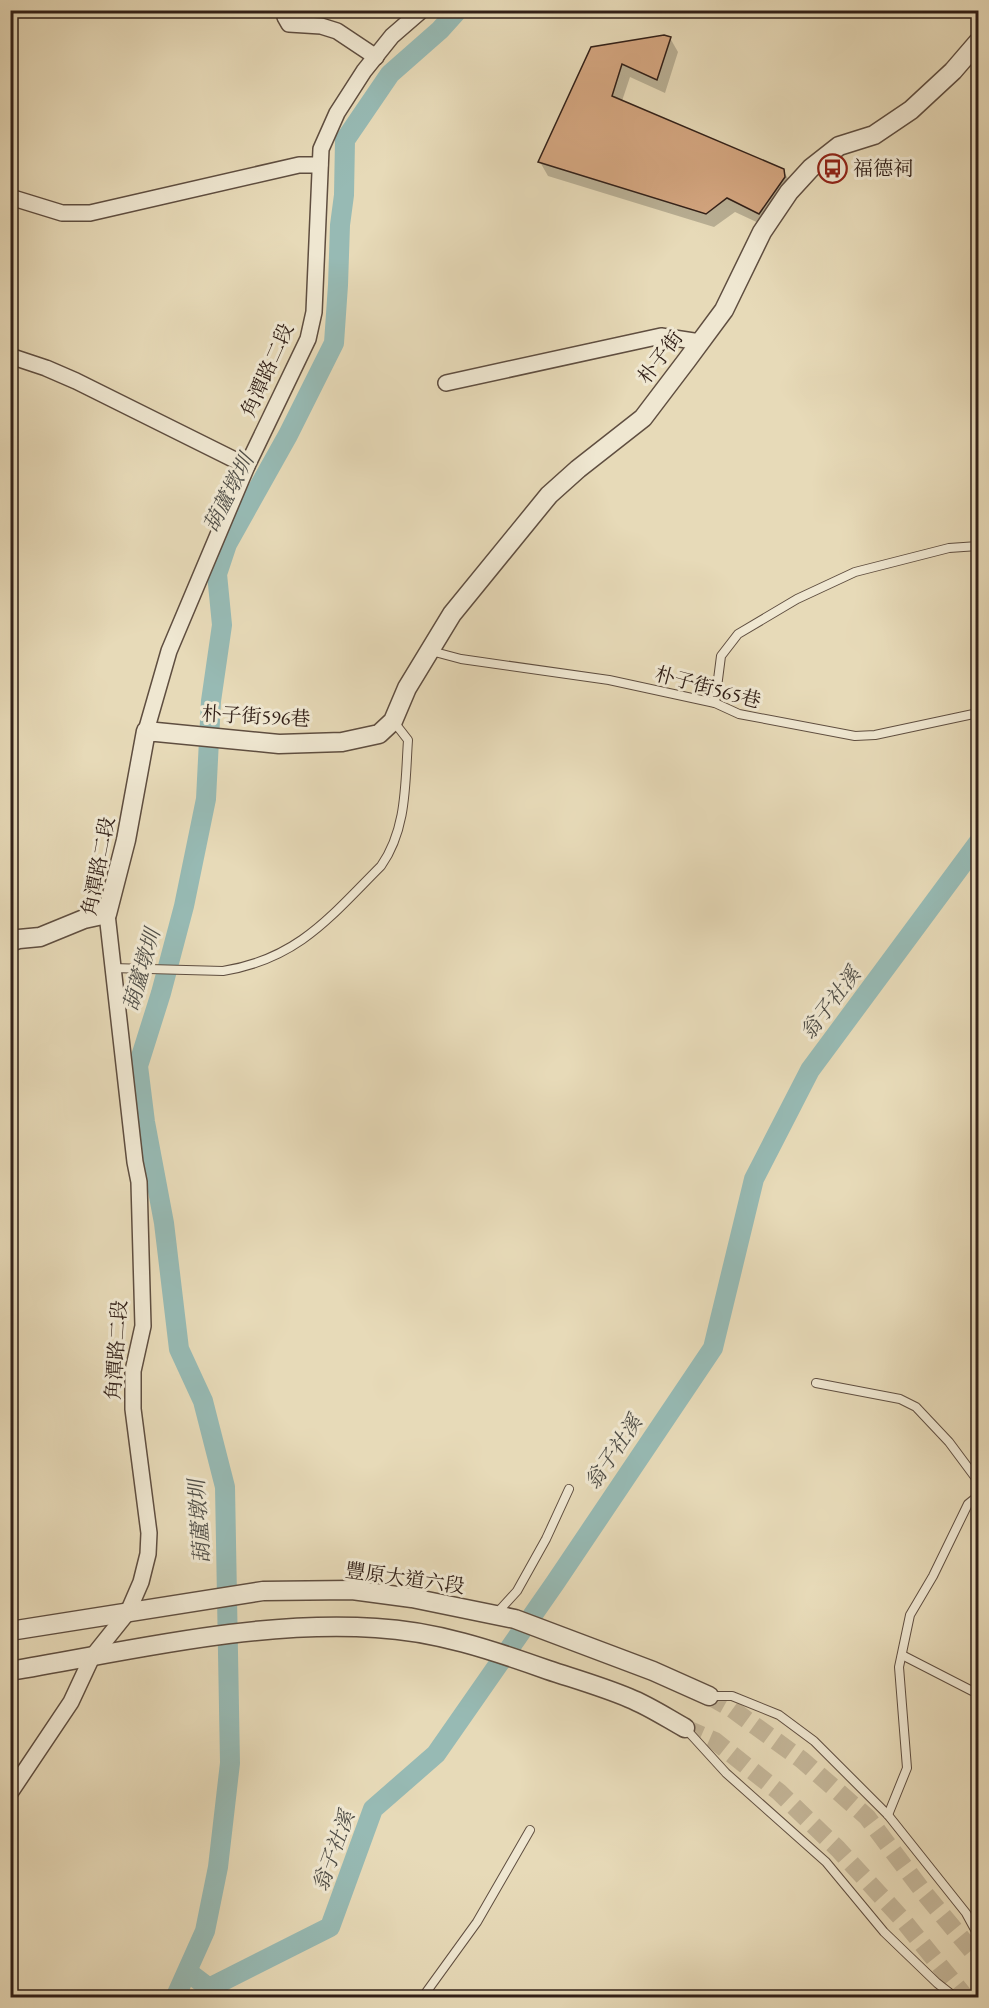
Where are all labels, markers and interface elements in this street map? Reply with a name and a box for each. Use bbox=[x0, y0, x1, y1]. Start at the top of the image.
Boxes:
bus stop icon: 福德祠 bbox=[816, 152, 848, 184]
place label: 福德祠 bbox=[853, 155, 913, 181]
street label: 角潭路二段 bbox=[235, 319, 299, 421]
street label: 朴子街 bbox=[632, 325, 688, 389]
water label: 葫蘆墩圳 bbox=[197, 447, 260, 537]
street label: 朴子街565巷 bbox=[652, 660, 764, 714]
street label: 朴子街596巷 bbox=[201, 700, 311, 732]
street label: 角潭路二段 bbox=[76, 814, 120, 918]
water label: 葫蘆墩圳 bbox=[116, 923, 166, 1014]
water label: 翁子社溪 bbox=[794, 960, 867, 1045]
street label: 角潭路二段 bbox=[100, 1299, 132, 1401]
water label: 翁子社溪 bbox=[578, 1408, 649, 1494]
water label: 葫蘆墩圳 bbox=[182, 1476, 215, 1565]
street label: 豐原大道六段 bbox=[344, 1557, 466, 1599]
water label: 翁子社溪 bbox=[306, 1805, 361, 1895]

